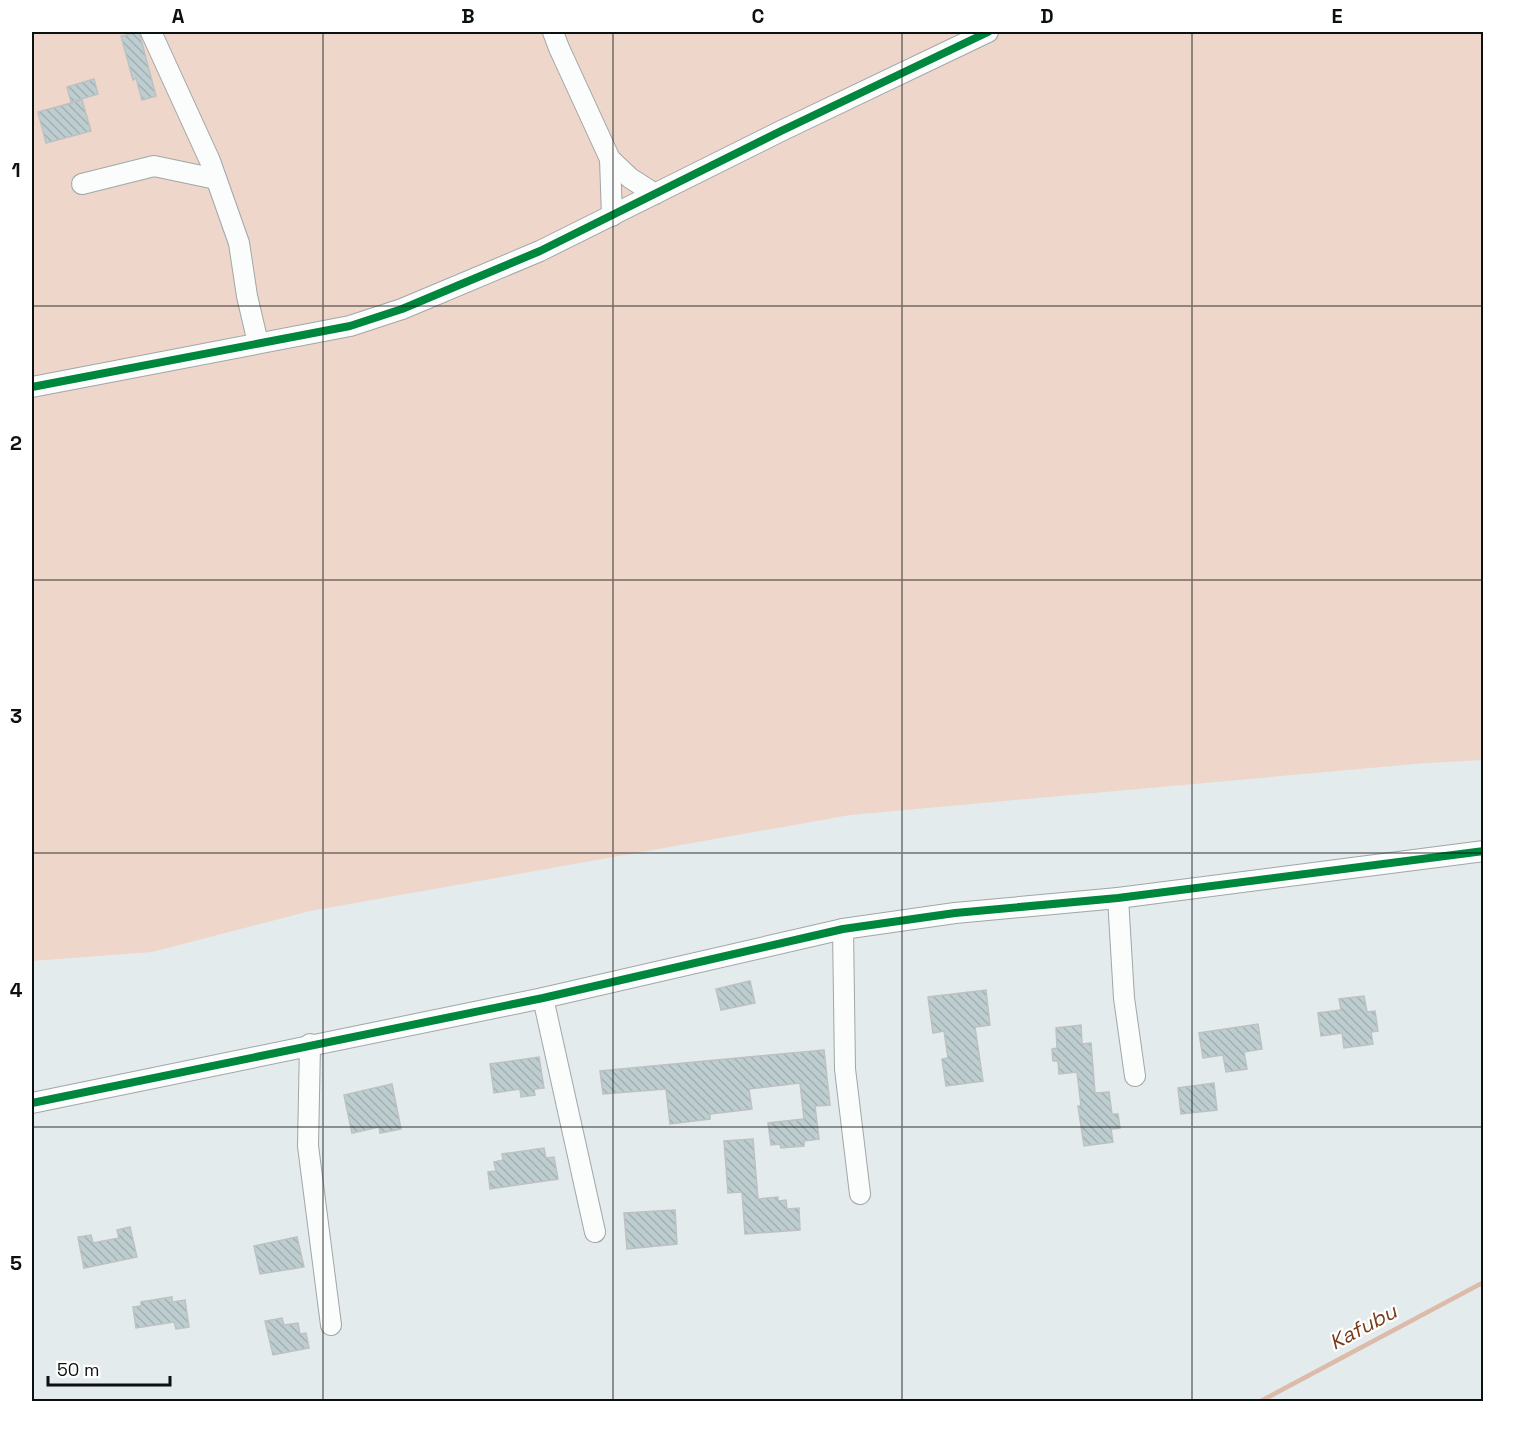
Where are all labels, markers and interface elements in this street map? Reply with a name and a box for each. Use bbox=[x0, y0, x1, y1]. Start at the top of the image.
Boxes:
text: A bbox=[172, 3, 185, 29]
text: B bbox=[461, 3, 475, 29]
text: C bbox=[752, 3, 765, 29]
text: D bbox=[1040, 3, 1054, 29]
text: E bbox=[1331, 3, 1343, 29]
text: 1 bbox=[11, 157, 21, 183]
text: 2 bbox=[10, 430, 22, 456]
text: 3 bbox=[10, 703, 22, 729]
text: 4 bbox=[10, 977, 23, 1003]
text: 5 bbox=[10, 1250, 22, 1276]
water label: Kafubu bbox=[1324, 1297, 1402, 1356]
scale bar bbox=[48, 1349, 170, 1387]
text: 50 m bbox=[57, 1358, 99, 1381]

